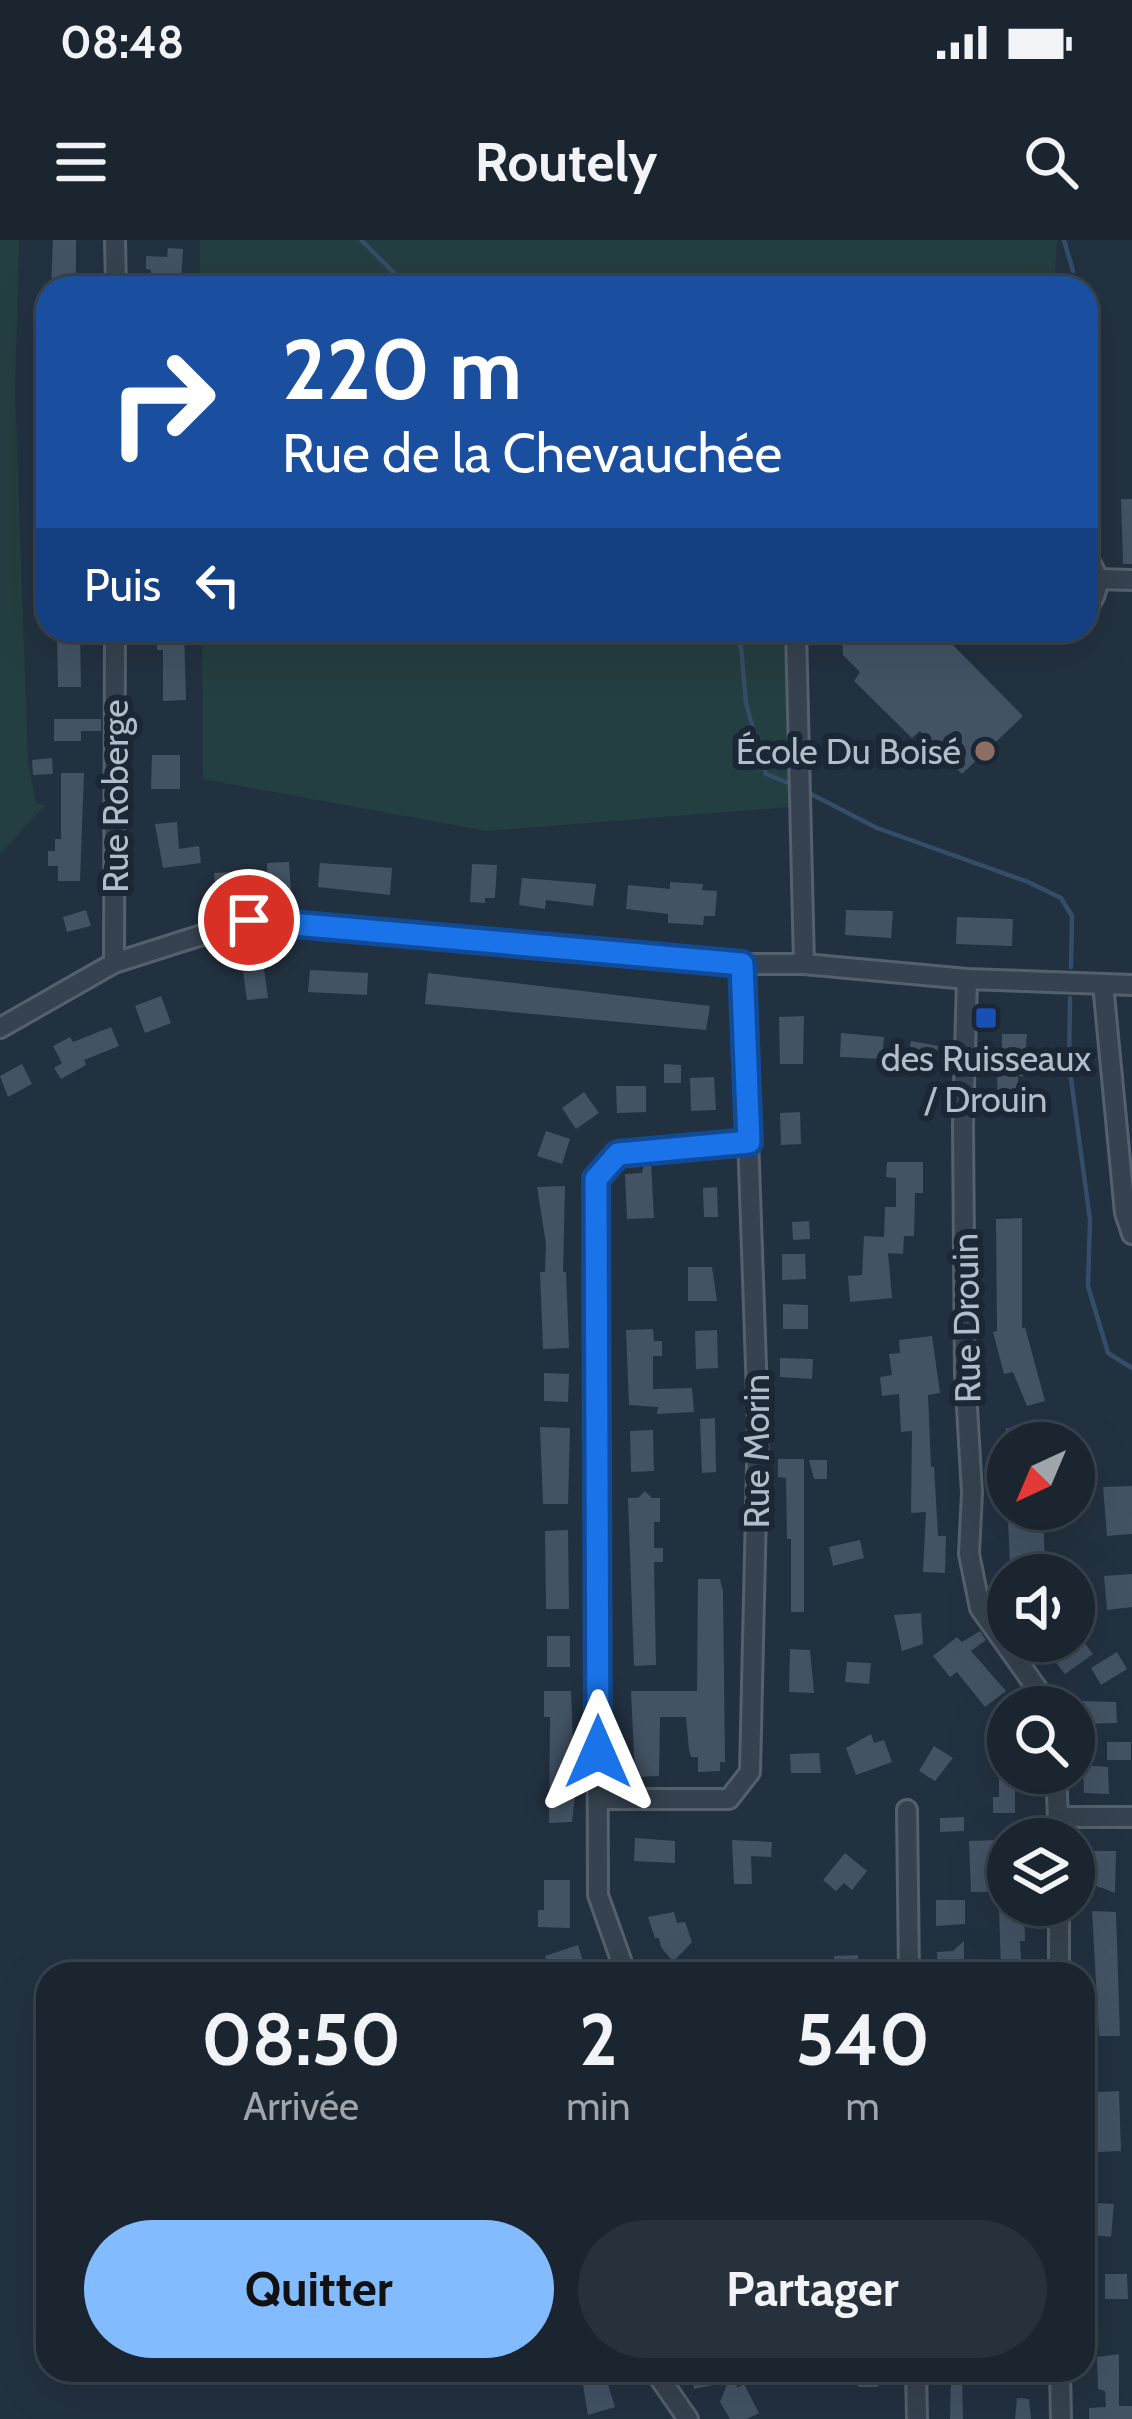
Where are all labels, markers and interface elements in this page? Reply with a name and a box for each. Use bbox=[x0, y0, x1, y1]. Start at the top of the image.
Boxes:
text: 08:48 bbox=[60, 15, 184, 69]
icon: menu bbox=[48, 129, 114, 195]
text: Routely bbox=[475, 129, 657, 195]
icon: search bbox=[1018, 129, 1084, 195]
text: 220 m bbox=[282, 318, 522, 420]
icon: right bbox=[84, 324, 240, 480]
text: Rue de la Chevauchée bbox=[282, 420, 782, 486]
icon: left bbox=[185, 552, 251, 618]
text: Puis bbox=[84, 558, 161, 612]
street label: Rue Roberge bbox=[93, 699, 137, 893]
place label: École Du Boisé bbox=[736, 729, 961, 773]
marker: École Du Boisé bbox=[972, 738, 998, 764]
pin bbox=[198, 869, 300, 971]
icon: arrive bbox=[216, 887, 282, 953]
marker: des Ruisseaux / Drouin bbox=[973, 1005, 999, 1031]
place label: des Ruisseaux / Drouin bbox=[881, 1036, 1091, 1121]
street label: Rue Drouin bbox=[943, 1233, 989, 1403]
street label: Rue Morin bbox=[734, 1374, 778, 1528]
north arrow bbox=[987, 1422, 1095, 1530]
map controls bbox=[987, 1422, 1095, 1926]
button: sound bbox=[987, 1554, 1095, 1662]
button: search bbox=[987, 1686, 1095, 1794]
position arrow bbox=[535, 1689, 661, 1815]
button: layers bbox=[987, 1818, 1095, 1926]
text: 08:50 bbox=[201, 1996, 401, 2083]
text: 2 bbox=[579, 1996, 617, 2083]
text: 540 bbox=[796, 1996, 930, 2083]
text: Arrivée bbox=[243, 2082, 359, 2130]
text: min bbox=[566, 2082, 630, 2130]
text: m bbox=[846, 2082, 880, 2130]
button: Quitter bbox=[84, 2220, 554, 2358]
button: Partager bbox=[578, 2220, 1047, 2358]

